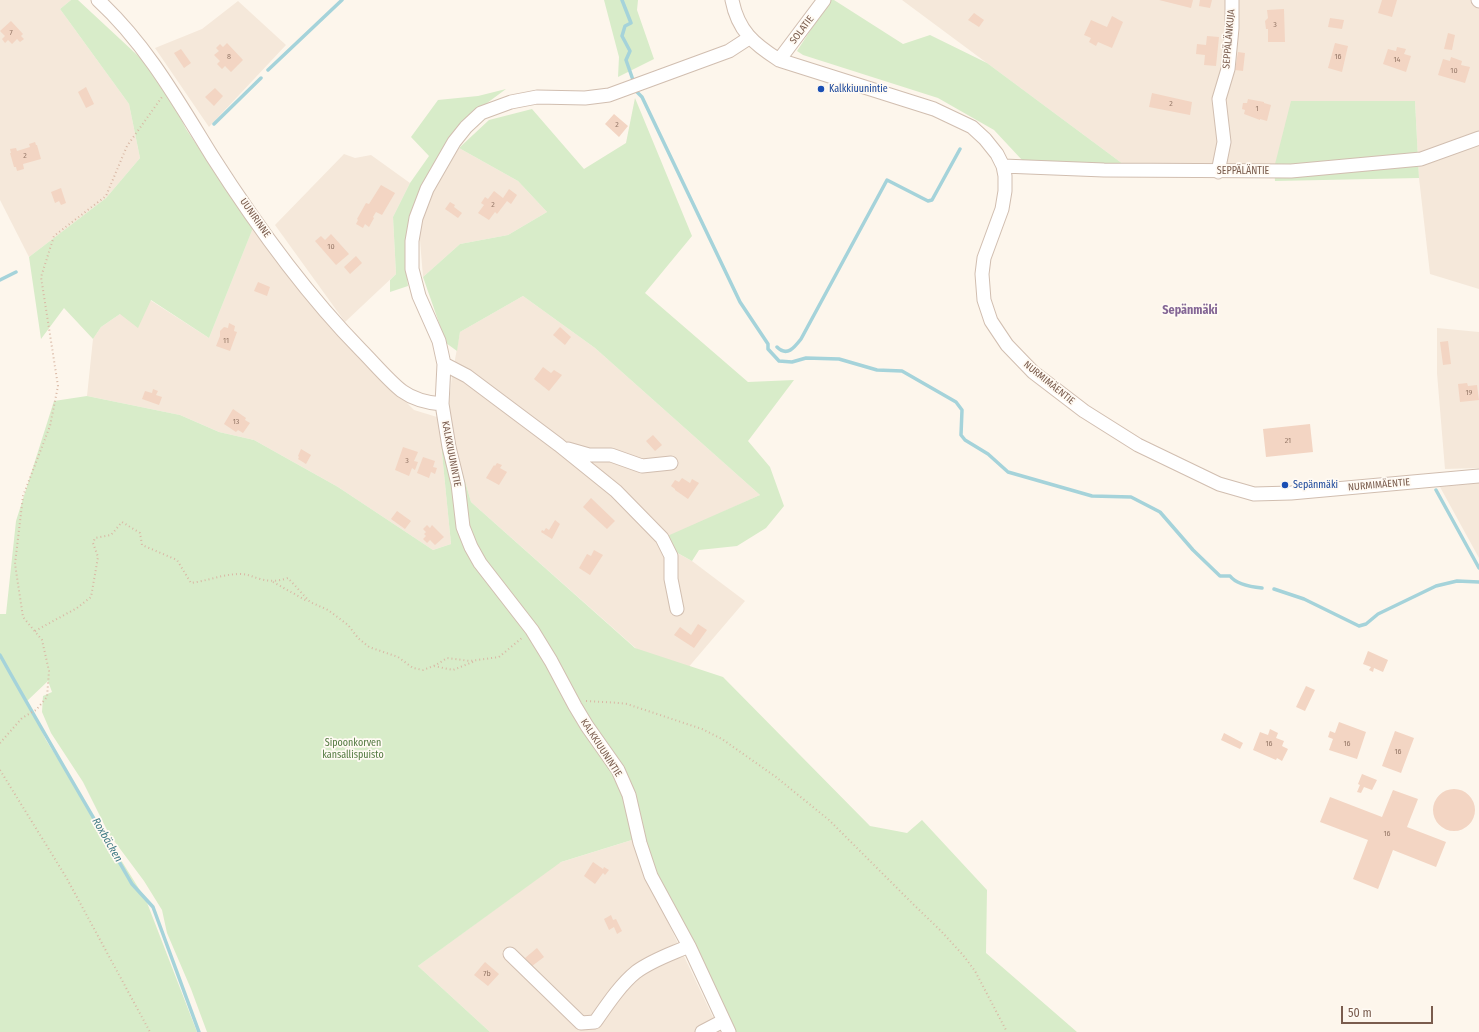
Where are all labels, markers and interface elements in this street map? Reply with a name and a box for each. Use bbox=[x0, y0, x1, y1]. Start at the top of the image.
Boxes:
street label: SEPPÄLÄNKUJA bbox=[1220, 9, 1238, 69]
street label: SOLATIE bbox=[787, 13, 817, 47]
house number: 3 bbox=[1273, 20, 1277, 30]
house number: 7 bbox=[9, 28, 13, 38]
house number: 8 bbox=[227, 52, 231, 62]
house number: 16 bbox=[1334, 52, 1342, 62]
house number: 14 bbox=[1394, 55, 1400, 65]
house number: 10 bbox=[1450, 66, 1458, 76]
place label: Kalkkiuunintie bbox=[829, 83, 888, 95]
marker: Kalkkiuunintie bbox=[816, 84, 826, 94]
house number: 2 bbox=[1169, 99, 1173, 109]
house number: 1 bbox=[1255, 104, 1259, 114]
house number: 2 bbox=[615, 120, 619, 130]
house number: 2 bbox=[23, 151, 27, 161]
street label: SEPPÄLÄNTIE bbox=[1217, 165, 1269, 177]
street label: UUNIRINNE bbox=[237, 196, 273, 240]
house number: 2 bbox=[491, 200, 495, 210]
house number: 10 bbox=[327, 242, 335, 252]
district label: Sepänmäki bbox=[1162, 304, 1218, 318]
house number: 11 bbox=[223, 336, 229, 346]
street label: NURMIMÄENTIE bbox=[1021, 359, 1077, 407]
house number: 19 bbox=[1465, 388, 1473, 398]
house number: 13 bbox=[233, 417, 239, 427]
street label: KALKKIUUNINTIE bbox=[439, 420, 463, 488]
house number: 21 bbox=[1285, 436, 1291, 446]
house number: 3 bbox=[405, 456, 409, 466]
street label: NURMIMÄENTIE bbox=[1347, 476, 1411, 494]
place label: Sepänmäki bbox=[1293, 479, 1338, 491]
marker: Sepänmäki bbox=[1280, 480, 1290, 490]
street label: KALKKIUUNINTIE bbox=[578, 717, 624, 779]
park label: Sipoonkorven kansallispuisto bbox=[322, 737, 384, 760]
house number: 16 bbox=[1265, 739, 1273, 749]
house number: 16 bbox=[1343, 739, 1351, 749]
house number: 16 bbox=[1394, 747, 1402, 757]
water label: Roxbäcken bbox=[89, 816, 125, 864]
house number: 16 bbox=[1383, 829, 1391, 839]
house number: 7b bbox=[483, 969, 491, 979]
scale bar bbox=[1343, 998, 1435, 1024]
text: 50 m bbox=[1348, 1006, 1372, 1020]

